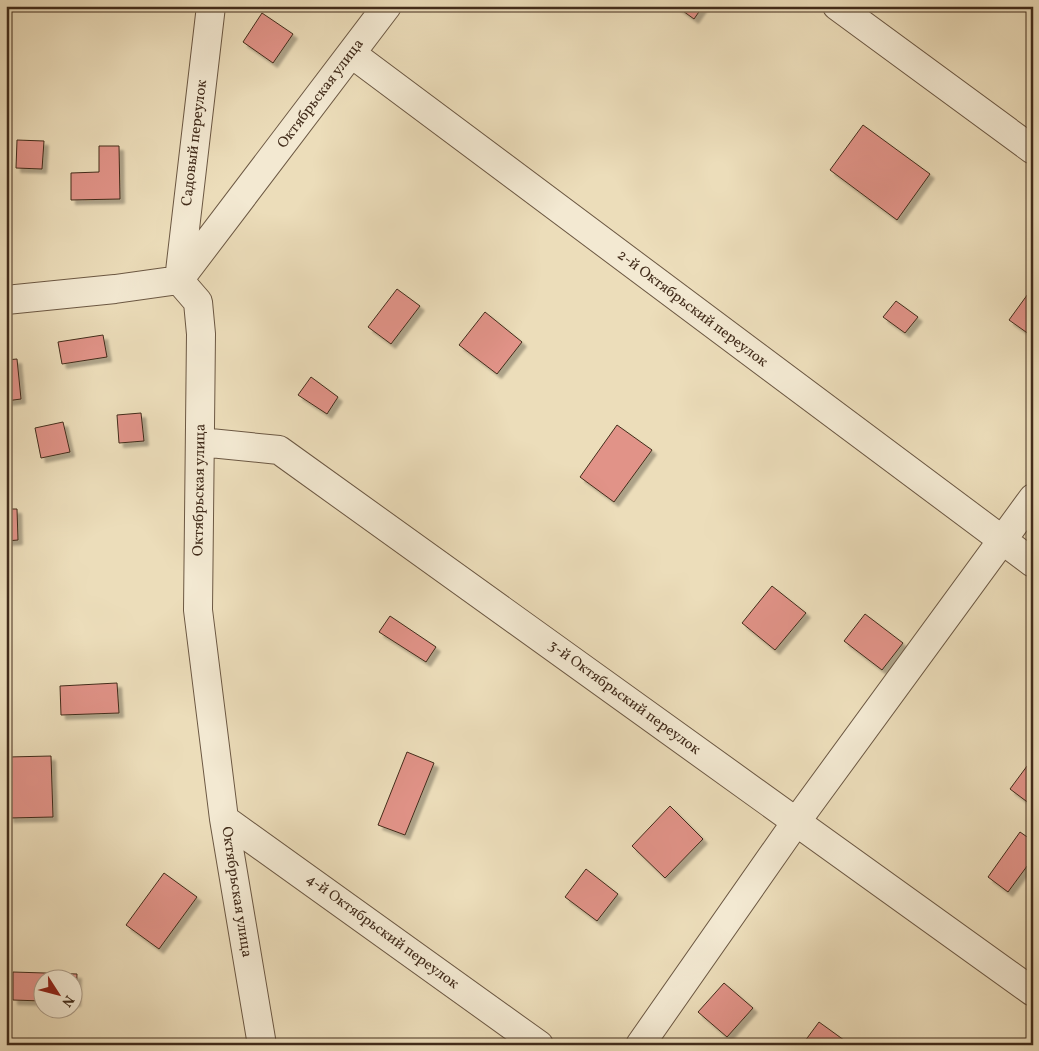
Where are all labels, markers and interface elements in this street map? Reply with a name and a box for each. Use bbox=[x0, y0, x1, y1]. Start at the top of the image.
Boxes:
street label: Октябрьская улица bbox=[273, 35, 369, 153]
street label: Садовый переулок bbox=[177, 79, 213, 207]
street label: 2-й Октябрьский переулок bbox=[612, 245, 772, 373]
street label: Октябрьская улица bbox=[188, 424, 212, 556]
street label: 3-й Октябрьский переулок bbox=[544, 636, 704, 760]
street label: Октябрьская улица bbox=[215, 825, 257, 959]
street label: 4-й Октябрьский переулок bbox=[301, 869, 463, 995]
north arrow bbox=[32, 968, 82, 1018]
text: N bbox=[57, 991, 78, 1010]

